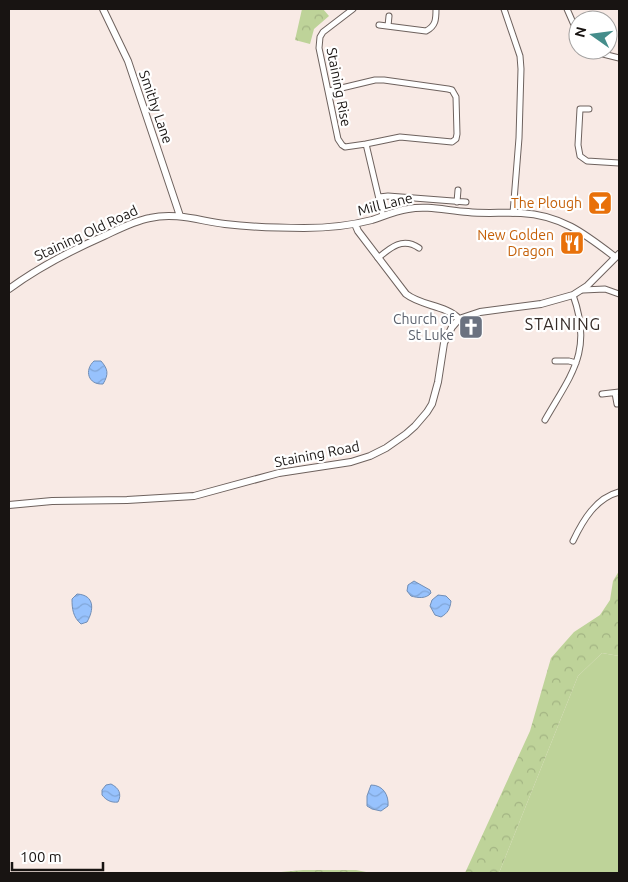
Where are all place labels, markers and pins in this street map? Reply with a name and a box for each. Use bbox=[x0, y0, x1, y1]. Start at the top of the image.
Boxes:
bar icon: The Plough bbox=[587, 190, 613, 216]
place label: The Plough bbox=[511, 195, 582, 211]
place label: New Golden Dragon bbox=[477, 227, 554, 259]
restaurant icon: New Golden Dragon bbox=[559, 230, 585, 256]
place label: Church of St Luke bbox=[393, 311, 455, 343]
church icon: Church of St Luke bbox=[458, 314, 484, 340]

